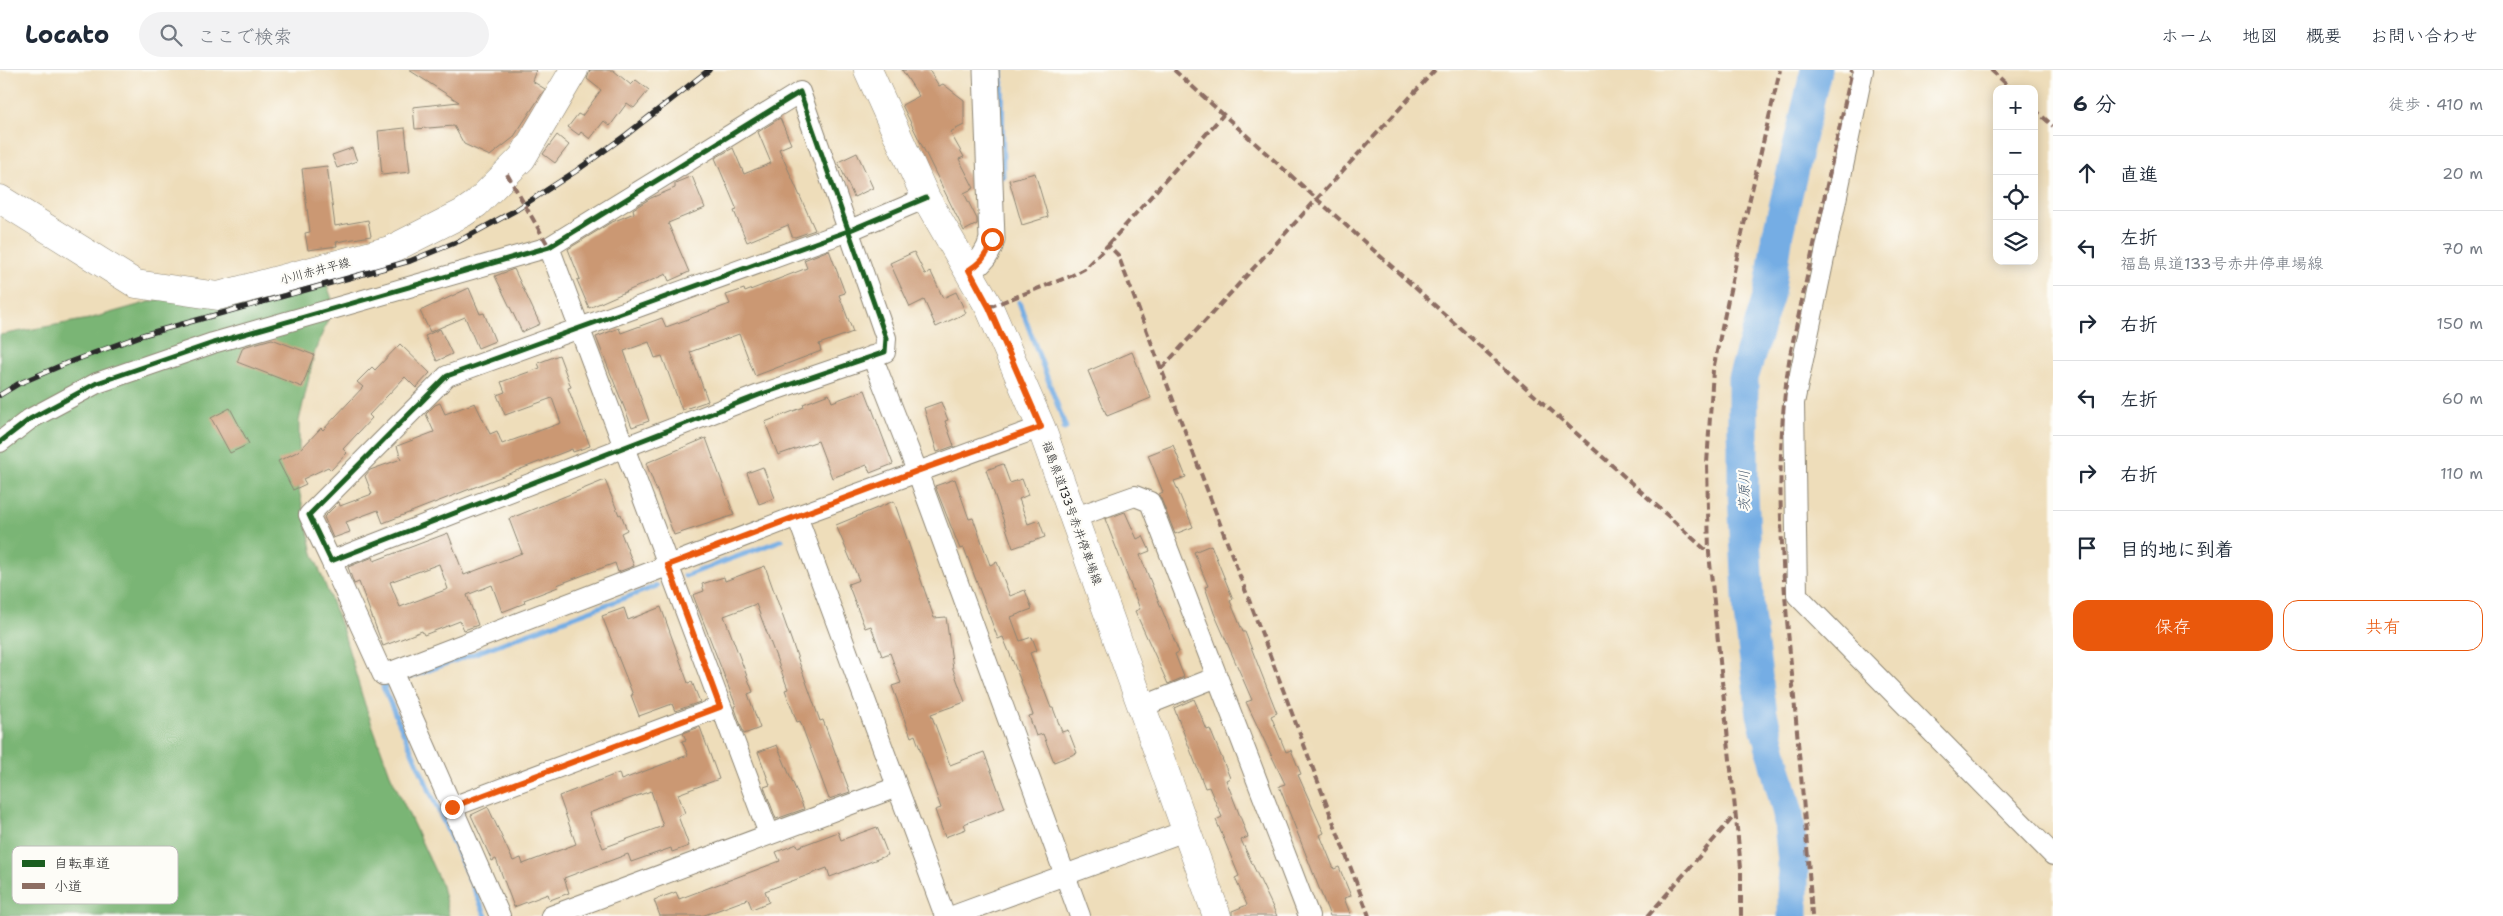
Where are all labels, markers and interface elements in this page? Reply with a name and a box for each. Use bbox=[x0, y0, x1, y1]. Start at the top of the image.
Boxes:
search box bbox=[139, 12, 489, 57]
text: Locato bbox=[25, 19, 109, 51]
icon: search bbox=[157, 21, 185, 49]
text: ここで検索 bbox=[197, 24, 292, 49]
text: ホーム bbox=[2161, 24, 2214, 48]
text: 地図 bbox=[2242, 24, 2278, 48]
text: 概要 bbox=[2306, 24, 2342, 48]
text: お問い合わせ bbox=[2370, 24, 2478, 48]
map controls bbox=[1993, 85, 2038, 265]
button: + bbox=[1993, 85, 2038, 130]
text: 6 分 bbox=[2073, 90, 2116, 118]
text: 徒歩 · 410 m bbox=[2388, 94, 2483, 115]
button: − bbox=[1993, 130, 2038, 175]
icon: ahead bbox=[2073, 159, 2101, 187]
text: 直進 bbox=[2120, 162, 2158, 187]
text: 20 m bbox=[2442, 163, 2483, 184]
button: locate bbox=[1993, 175, 2038, 220]
button: layers bbox=[1993, 220, 2038, 265]
text: 左折 bbox=[2120, 225, 2158, 250]
route start bbox=[981, 228, 1004, 251]
icon: left bbox=[2073, 234, 2101, 262]
text: 70 m bbox=[2442, 238, 2483, 259]
text: 福島県道133号赤井停車場線 bbox=[2120, 253, 2323, 274]
street label: 小川赤井平線 bbox=[278, 254, 352, 288]
icon: right bbox=[2073, 309, 2101, 337]
text: 右折 bbox=[2120, 312, 2158, 337]
text: 150 m bbox=[2436, 313, 2483, 334]
icon: left bbox=[2073, 384, 2101, 412]
text: 左折 bbox=[2120, 387, 2158, 412]
text: 60 m bbox=[2442, 388, 2483, 409]
street label: 福島県道133号赤井停車場線 bbox=[1038, 439, 1106, 587]
icon: right bbox=[2073, 459, 2101, 487]
text: 右折 bbox=[2120, 462, 2158, 487]
text: 110 m bbox=[2440, 463, 2483, 484]
water label: 茨原川 bbox=[1735, 470, 1753, 512]
icon: arrive bbox=[2073, 534, 2101, 562]
text: 目的地に到着 bbox=[2120, 537, 2234, 562]
button: 保存 bbox=[2073, 600, 2273, 651]
button: 共有 bbox=[2283, 600, 2483, 651]
route end bbox=[441, 796, 464, 819]
legend bbox=[12, 846, 178, 904]
text: 自転車道 bbox=[54, 854, 110, 872]
text: 小道 bbox=[54, 877, 82, 895]

